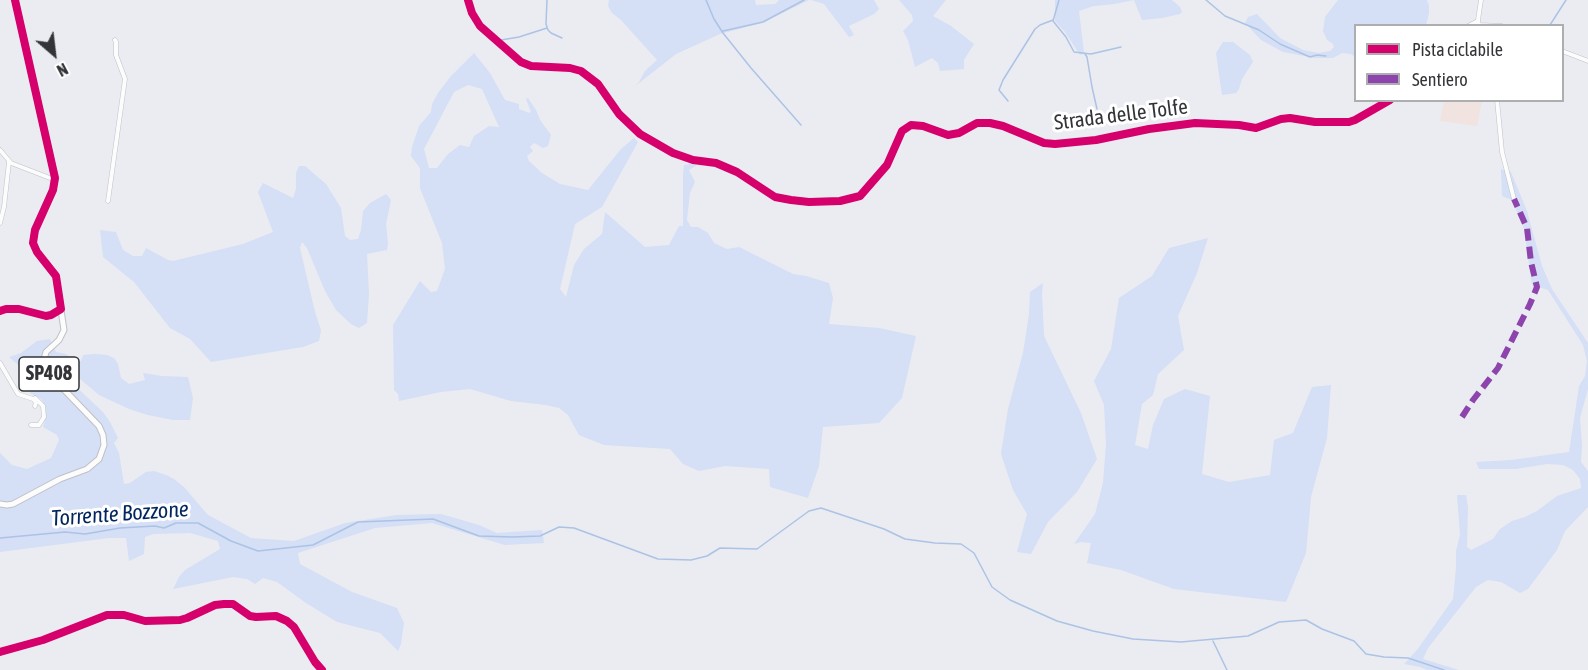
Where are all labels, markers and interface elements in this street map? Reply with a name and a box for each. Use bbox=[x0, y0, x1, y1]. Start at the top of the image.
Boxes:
north arrow bbox=[24, 24, 84, 84]
legend bbox=[1354, 24, 1564, 102]
text: Pista ciclabile bbox=[1412, 39, 1503, 60]
text: N bbox=[54, 60, 71, 80]
text: Sentiero bbox=[1412, 69, 1468, 90]
street label: Strada delle Tolfe bbox=[1053, 94, 1189, 136]
road number: SP408 bbox=[19, 357, 79, 391]
water label: Torrente Bozzone bbox=[50, 496, 190, 532]

